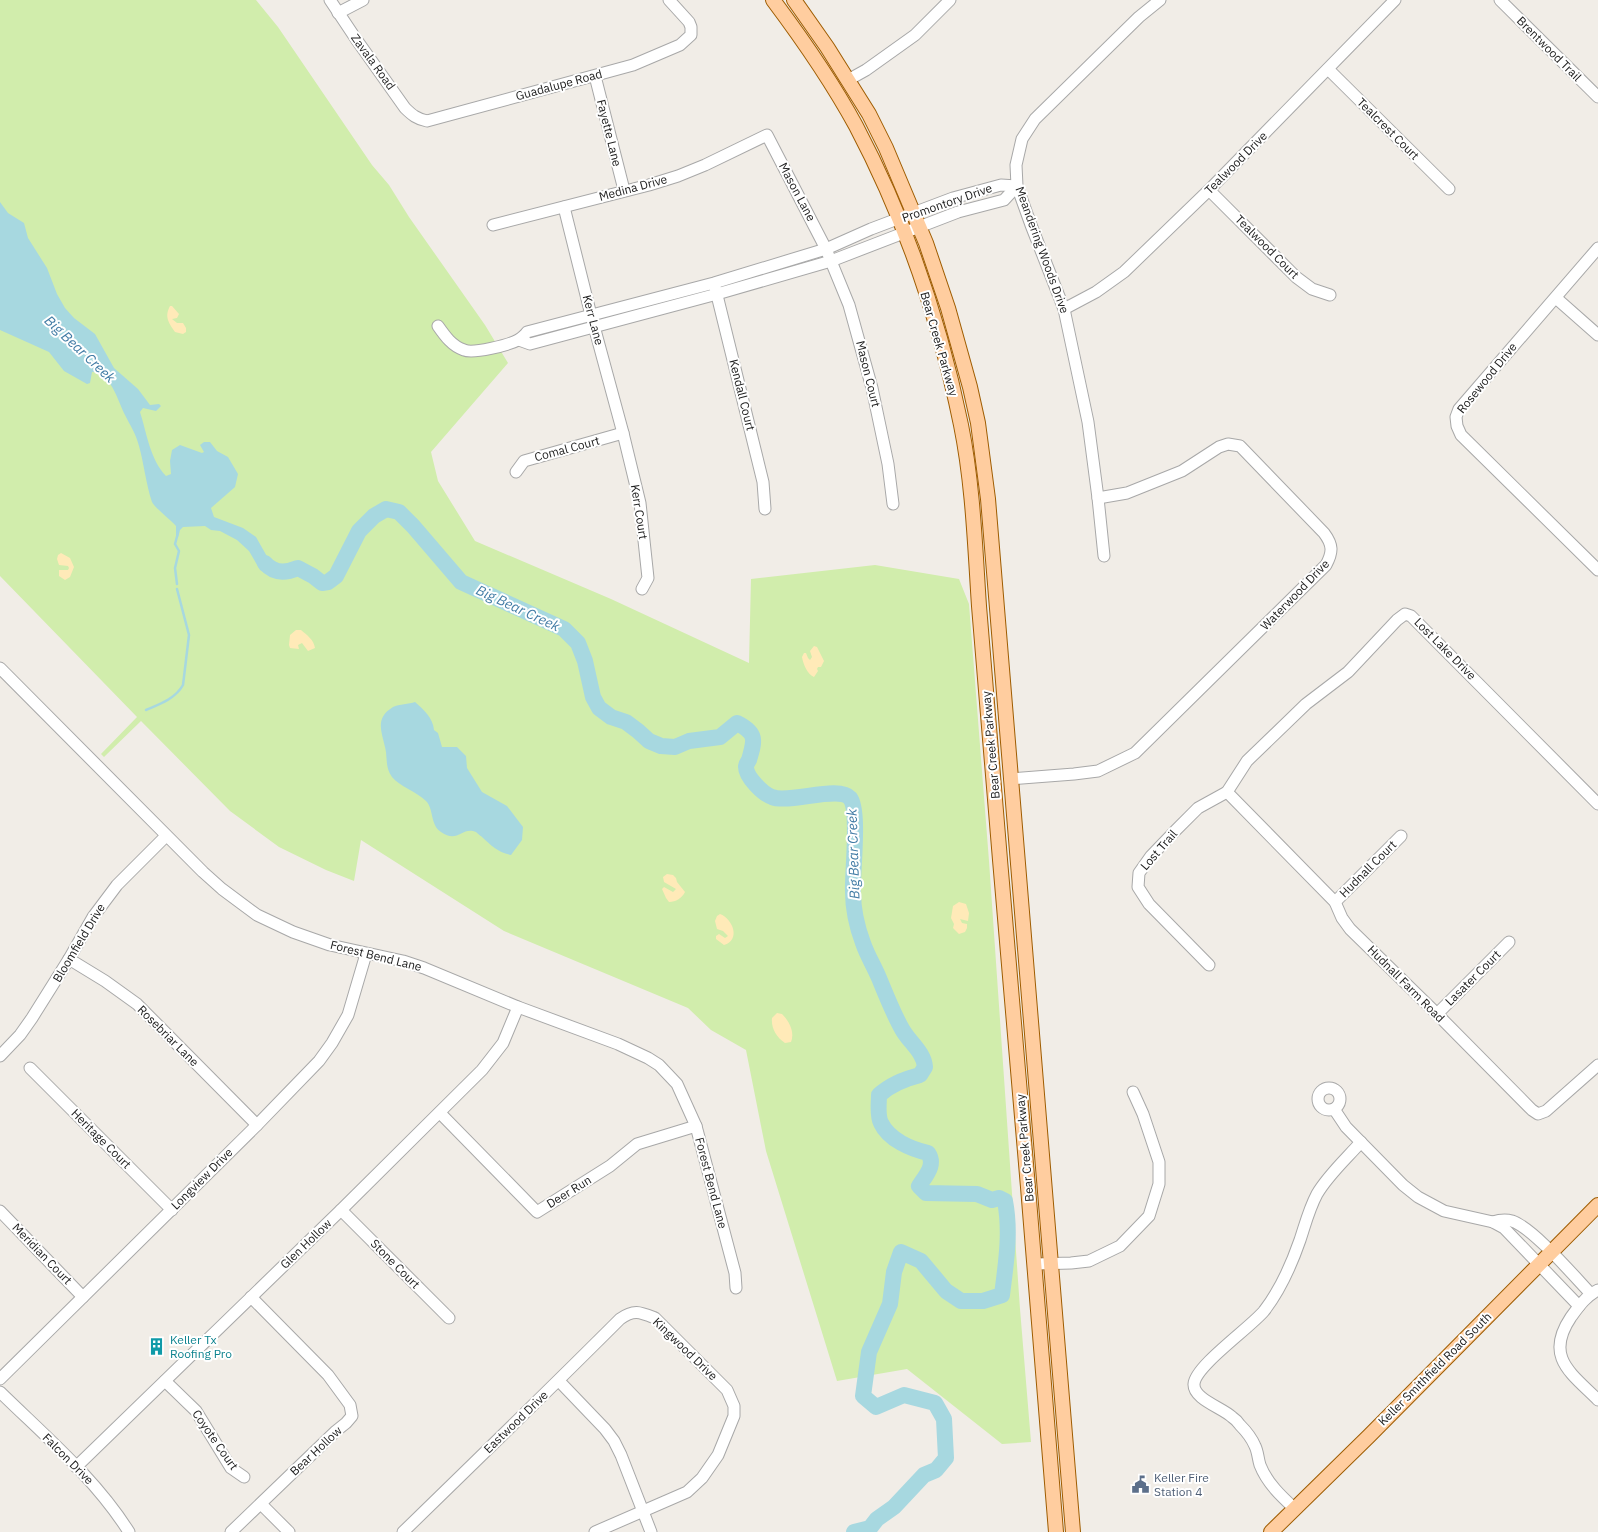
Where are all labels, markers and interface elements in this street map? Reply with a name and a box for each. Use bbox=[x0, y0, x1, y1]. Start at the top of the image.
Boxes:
street label: Brentwood Trail bbox=[1514, 13, 1585, 84]
street label: Zavala Road bbox=[348, 31, 399, 93]
street label: Guadalupe Road bbox=[514, 66, 604, 103]
street label: Tealcrest Court bbox=[1354, 94, 1423, 163]
street label: Fayette Lane bbox=[594, 98, 625, 168]
street label: Tealwood Drive bbox=[1201, 128, 1270, 197]
street label: Mason Lane bbox=[776, 160, 819, 224]
street label: Medina Drive bbox=[597, 171, 669, 204]
street label: Promontory Drive bbox=[900, 180, 994, 225]
street label: Meandering Woods Drive bbox=[1013, 184, 1073, 316]
street label: Tealwood Court bbox=[1232, 212, 1302, 282]
street label: Bear Creek Parkway bbox=[917, 290, 962, 398]
street label: Kerr Lane bbox=[580, 293, 607, 347]
water label: Big Bear Creek bbox=[41, 312, 120, 387]
street label: Mason Court bbox=[853, 339, 884, 409]
street label: Rosewood Drive bbox=[1453, 339, 1520, 416]
street label: Kendall Court bbox=[726, 358, 759, 432]
street label: Comal Court bbox=[533, 433, 601, 464]
street label: Kerr Court bbox=[628, 483, 651, 540]
street label: Waterwood Drive bbox=[1257, 556, 1332, 633]
water label: Big Bear Creek bbox=[473, 581, 563, 636]
street label: Lost Lake Drive bbox=[1411, 615, 1480, 683]
street label: Bear Creek Parkway bbox=[978, 691, 1003, 799]
water label: Big Bear Creek bbox=[842, 808, 864, 899]
street label: Lost Trail bbox=[1137, 826, 1180, 873]
street label: Hudnall Court bbox=[1336, 837, 1399, 900]
street label: Bloomfield Drive bbox=[49, 900, 108, 985]
street label: Forest Bend Lane bbox=[329, 937, 424, 974]
street label: Hudnall Farm Road bbox=[1365, 942, 1448, 1025]
street label: Lasater Court bbox=[1442, 947, 1504, 1009]
street label: Rosebriar Lane bbox=[135, 1002, 202, 1070]
street label: Bear Creek Parkway bbox=[1012, 1094, 1037, 1202]
street label: Heritage Court bbox=[68, 1106, 134, 1172]
street label: Forest Bend Lane bbox=[692, 1136, 731, 1230]
street label: Longview Drive bbox=[168, 1144, 236, 1213]
street label: Deer Run bbox=[544, 1172, 594, 1211]
street label: Glen Hollow bbox=[277, 1216, 334, 1272]
street label: Meridian Court bbox=[9, 1220, 75, 1287]
street label: Stone Court bbox=[368, 1236, 423, 1291]
street label: Keller Smithfield Road South bbox=[1375, 1309, 1494, 1428]
street label: Kingwood Drive bbox=[650, 1314, 721, 1384]
place label: Keller Tx Roofing Pro bbox=[170, 1332, 232, 1361]
building icon: Keller Tx Roofing Pro bbox=[146, 1337, 166, 1357]
street label: Eastwood Drive bbox=[480, 1387, 551, 1456]
street label: Coyote Court bbox=[189, 1407, 242, 1473]
street label: Bear Hollow bbox=[287, 1423, 345, 1478]
street label: Falcon Drive bbox=[40, 1430, 97, 1488]
place label: Keller Fire Station 4 bbox=[1154, 1470, 1209, 1499]
public building icon: Keller Fire Station 4 bbox=[1130, 1475, 1150, 1495]

